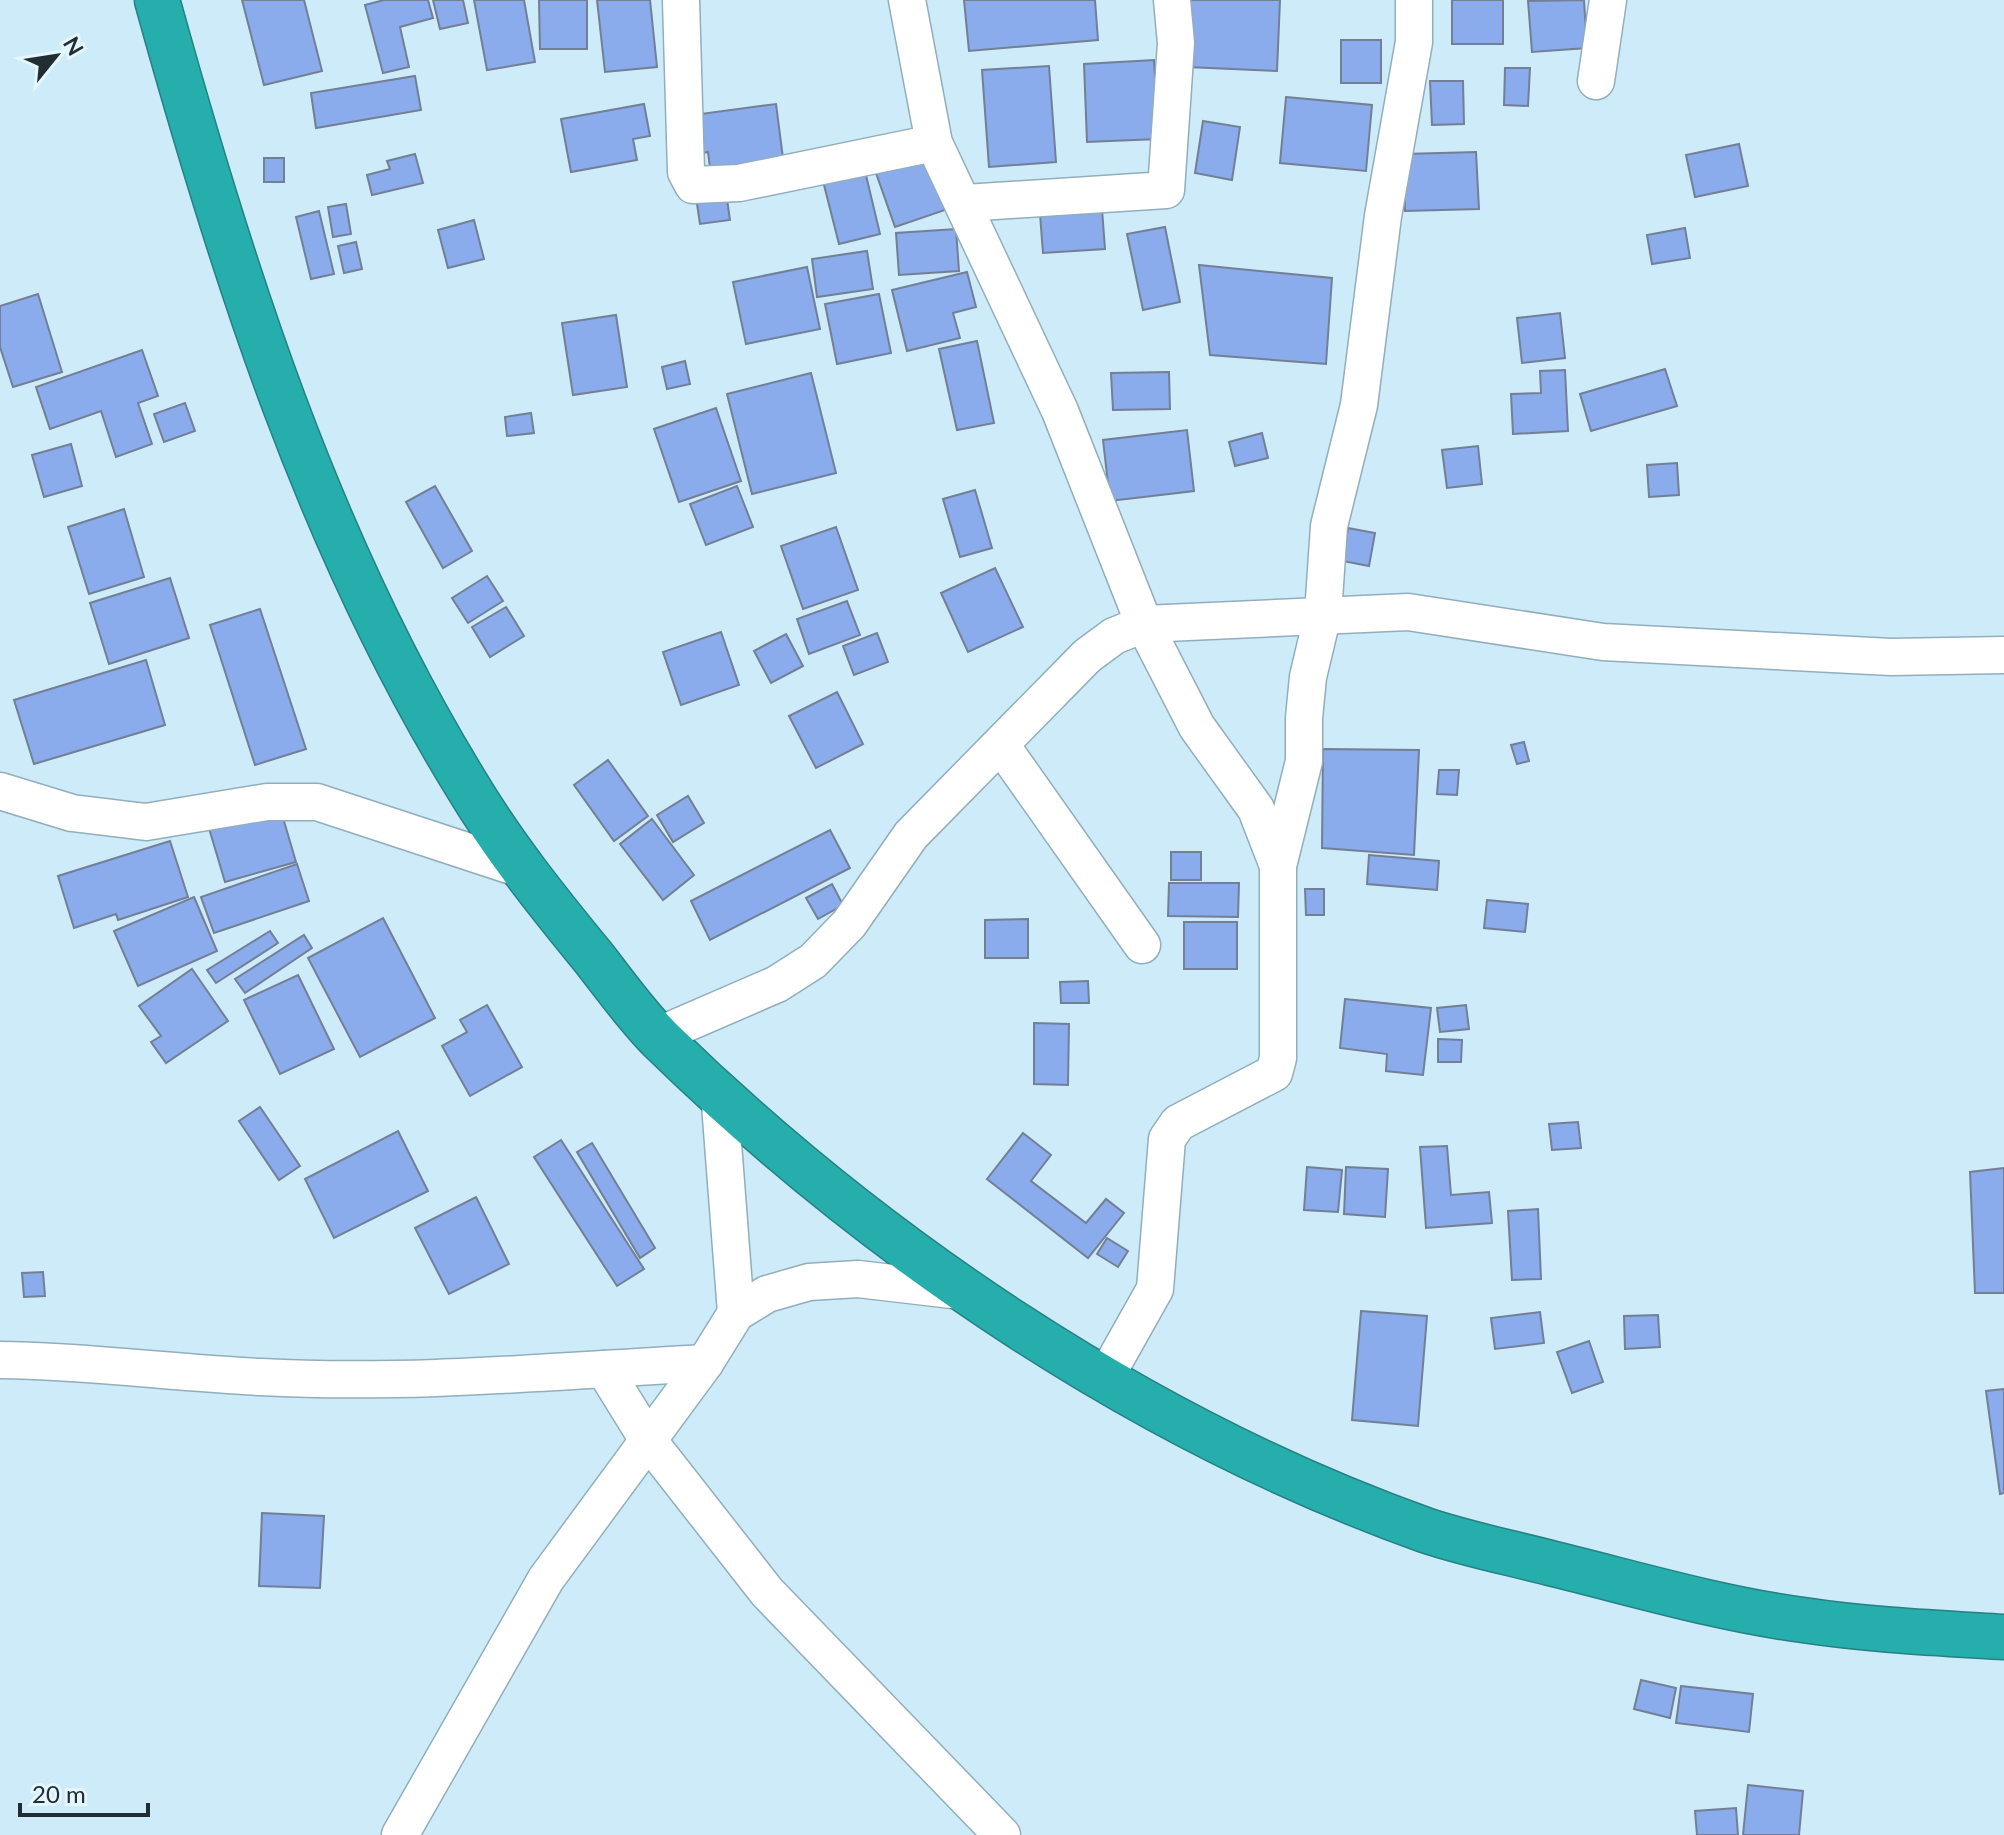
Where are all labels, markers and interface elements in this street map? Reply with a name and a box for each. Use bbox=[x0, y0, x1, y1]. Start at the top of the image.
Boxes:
north arrow bbox=[16, 16, 96, 96]
text: N bbox=[58, 32, 90, 60]
scale bar bbox=[20, 1767, 148, 1817]
text: 20 m bbox=[32, 1779, 86, 1808]

